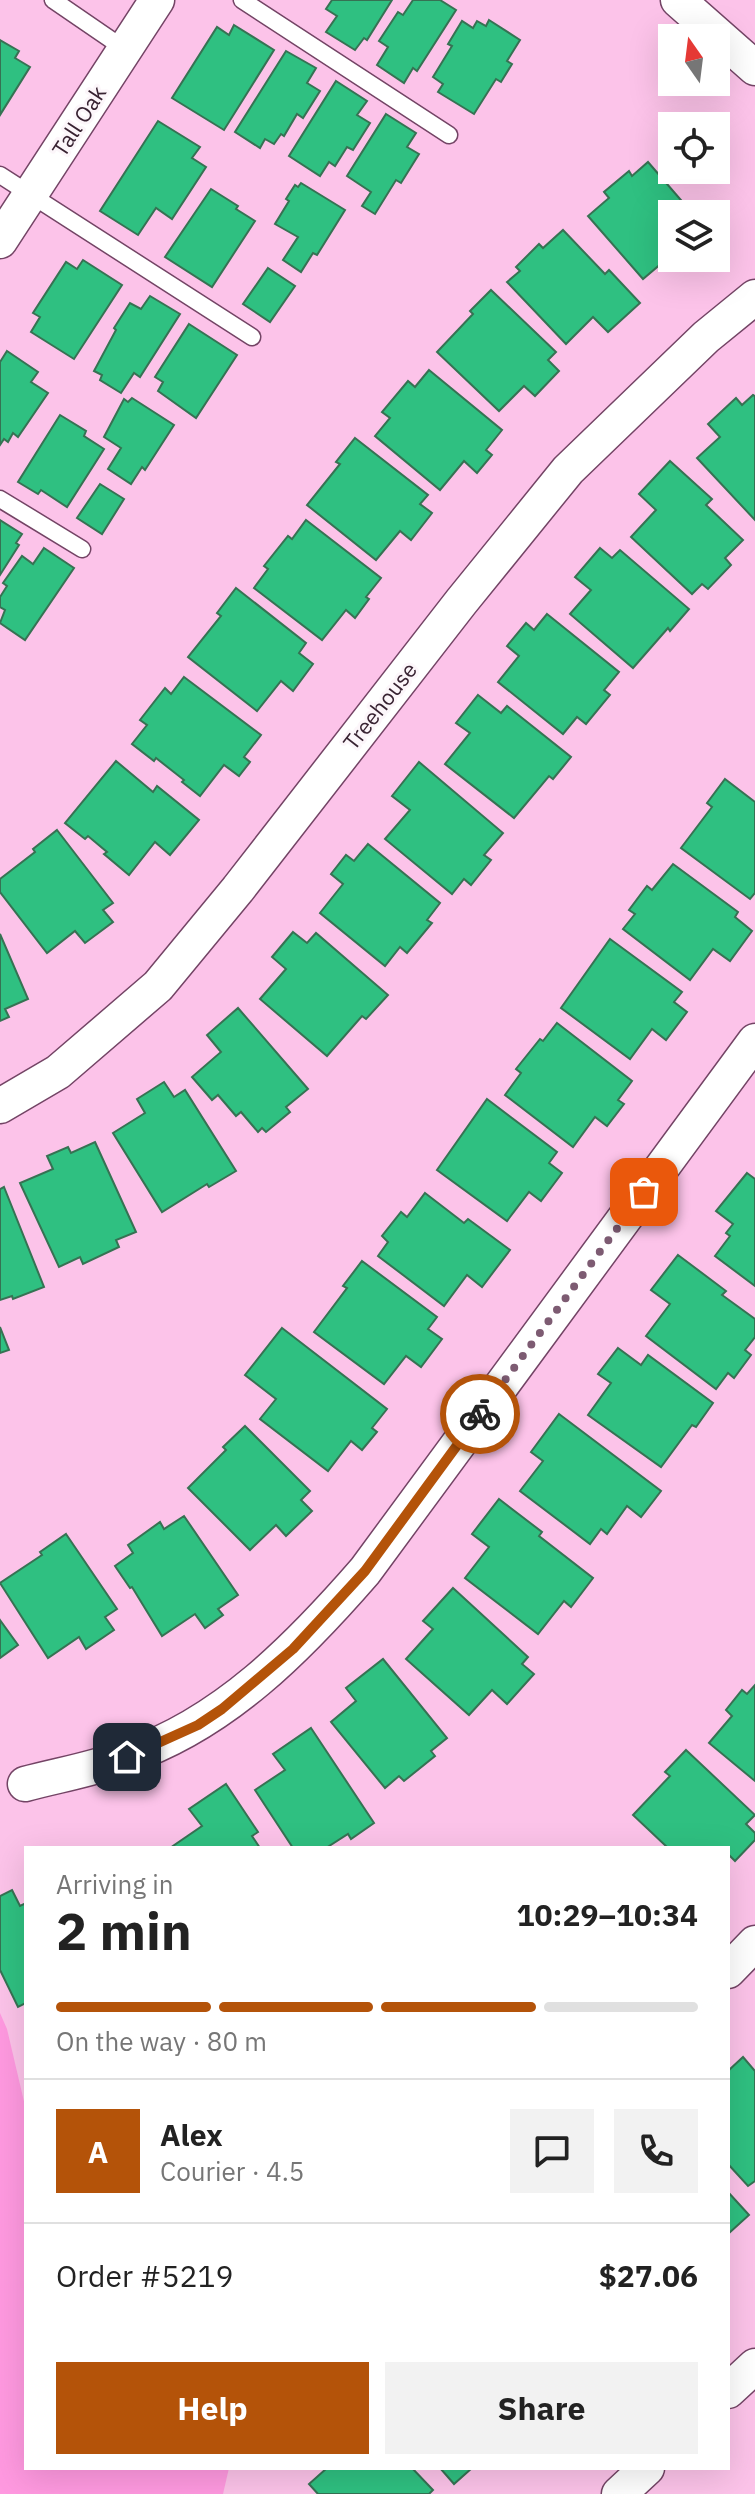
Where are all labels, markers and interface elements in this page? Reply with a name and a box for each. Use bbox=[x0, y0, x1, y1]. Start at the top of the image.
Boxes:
north arrow bbox=[658, 24, 730, 96]
map controls bbox=[658, 24, 730, 272]
street label: Tall Oak bbox=[45, 79, 112, 162]
button: locate bbox=[658, 112, 730, 184]
button: layers bbox=[658, 200, 730, 272]
street label: Treehouse bbox=[336, 656, 423, 756]
pin bbox=[610, 1158, 678, 1226]
icon: bag bbox=[622, 1170, 666, 1214]
courier bbox=[440, 1374, 520, 1454]
icon: bike bbox=[458, 1392, 502, 1436]
pin bbox=[93, 1723, 161, 1791]
icon: home bbox=[105, 1735, 149, 1779]
text: Arriving in bbox=[56, 1867, 173, 1901]
text: 10:29–10:34 bbox=[517, 1895, 698, 1934]
text: 2 min bbox=[56, 1897, 192, 1964]
text: On the way · 80 m bbox=[56, 2024, 267, 2058]
button: chat bbox=[510, 2109, 594, 2193]
button: phone bbox=[614, 2109, 698, 2193]
text: Alex bbox=[160, 2115, 223, 2154]
text: A bbox=[88, 2132, 108, 2171]
text: Courier · 4.5 bbox=[160, 2154, 304, 2188]
text: Order #5219 bbox=[56, 2256, 233, 2295]
text: $27.06 bbox=[599, 2256, 698, 2295]
button: Help bbox=[56, 2362, 369, 2454]
button: Share bbox=[385, 2362, 698, 2454]

